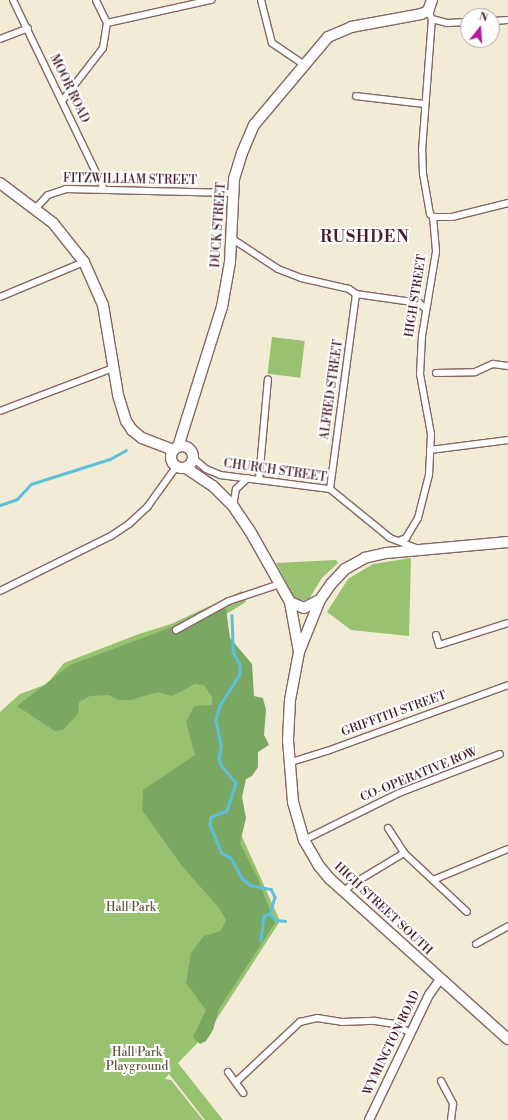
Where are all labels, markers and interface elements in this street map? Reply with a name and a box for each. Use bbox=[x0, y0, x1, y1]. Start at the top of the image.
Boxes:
north arrow bbox=[460, 8, 500, 48]
text: N bbox=[477, 10, 489, 25]
street label: MOOR ROAD bbox=[46, 52, 92, 126]
street label: FITZWILLIAM STREET bbox=[63, 172, 197, 188]
street label: DUCK STREET bbox=[209, 182, 229, 268]
district label: RUSHDEN bbox=[320, 227, 410, 247]
street label: HIGH STREET bbox=[402, 254, 430, 338]
street label: ALFRED STREET bbox=[318, 339, 346, 441]
street label: CHURCH STREET bbox=[223, 457, 327, 485]
street label: GRIFFITH STREET bbox=[339, 688, 449, 740]
street label: CO-OPERATIVE ROW bbox=[358, 745, 480, 805]
street label: HIGH STREET SOUTH bbox=[331, 860, 435, 958]
park label: Hall Park bbox=[106, 901, 156, 915]
street label: WYMINGTON ROAD bbox=[360, 988, 424, 1098]
park label: Hall Park Playground bbox=[106, 1046, 168, 1074]

